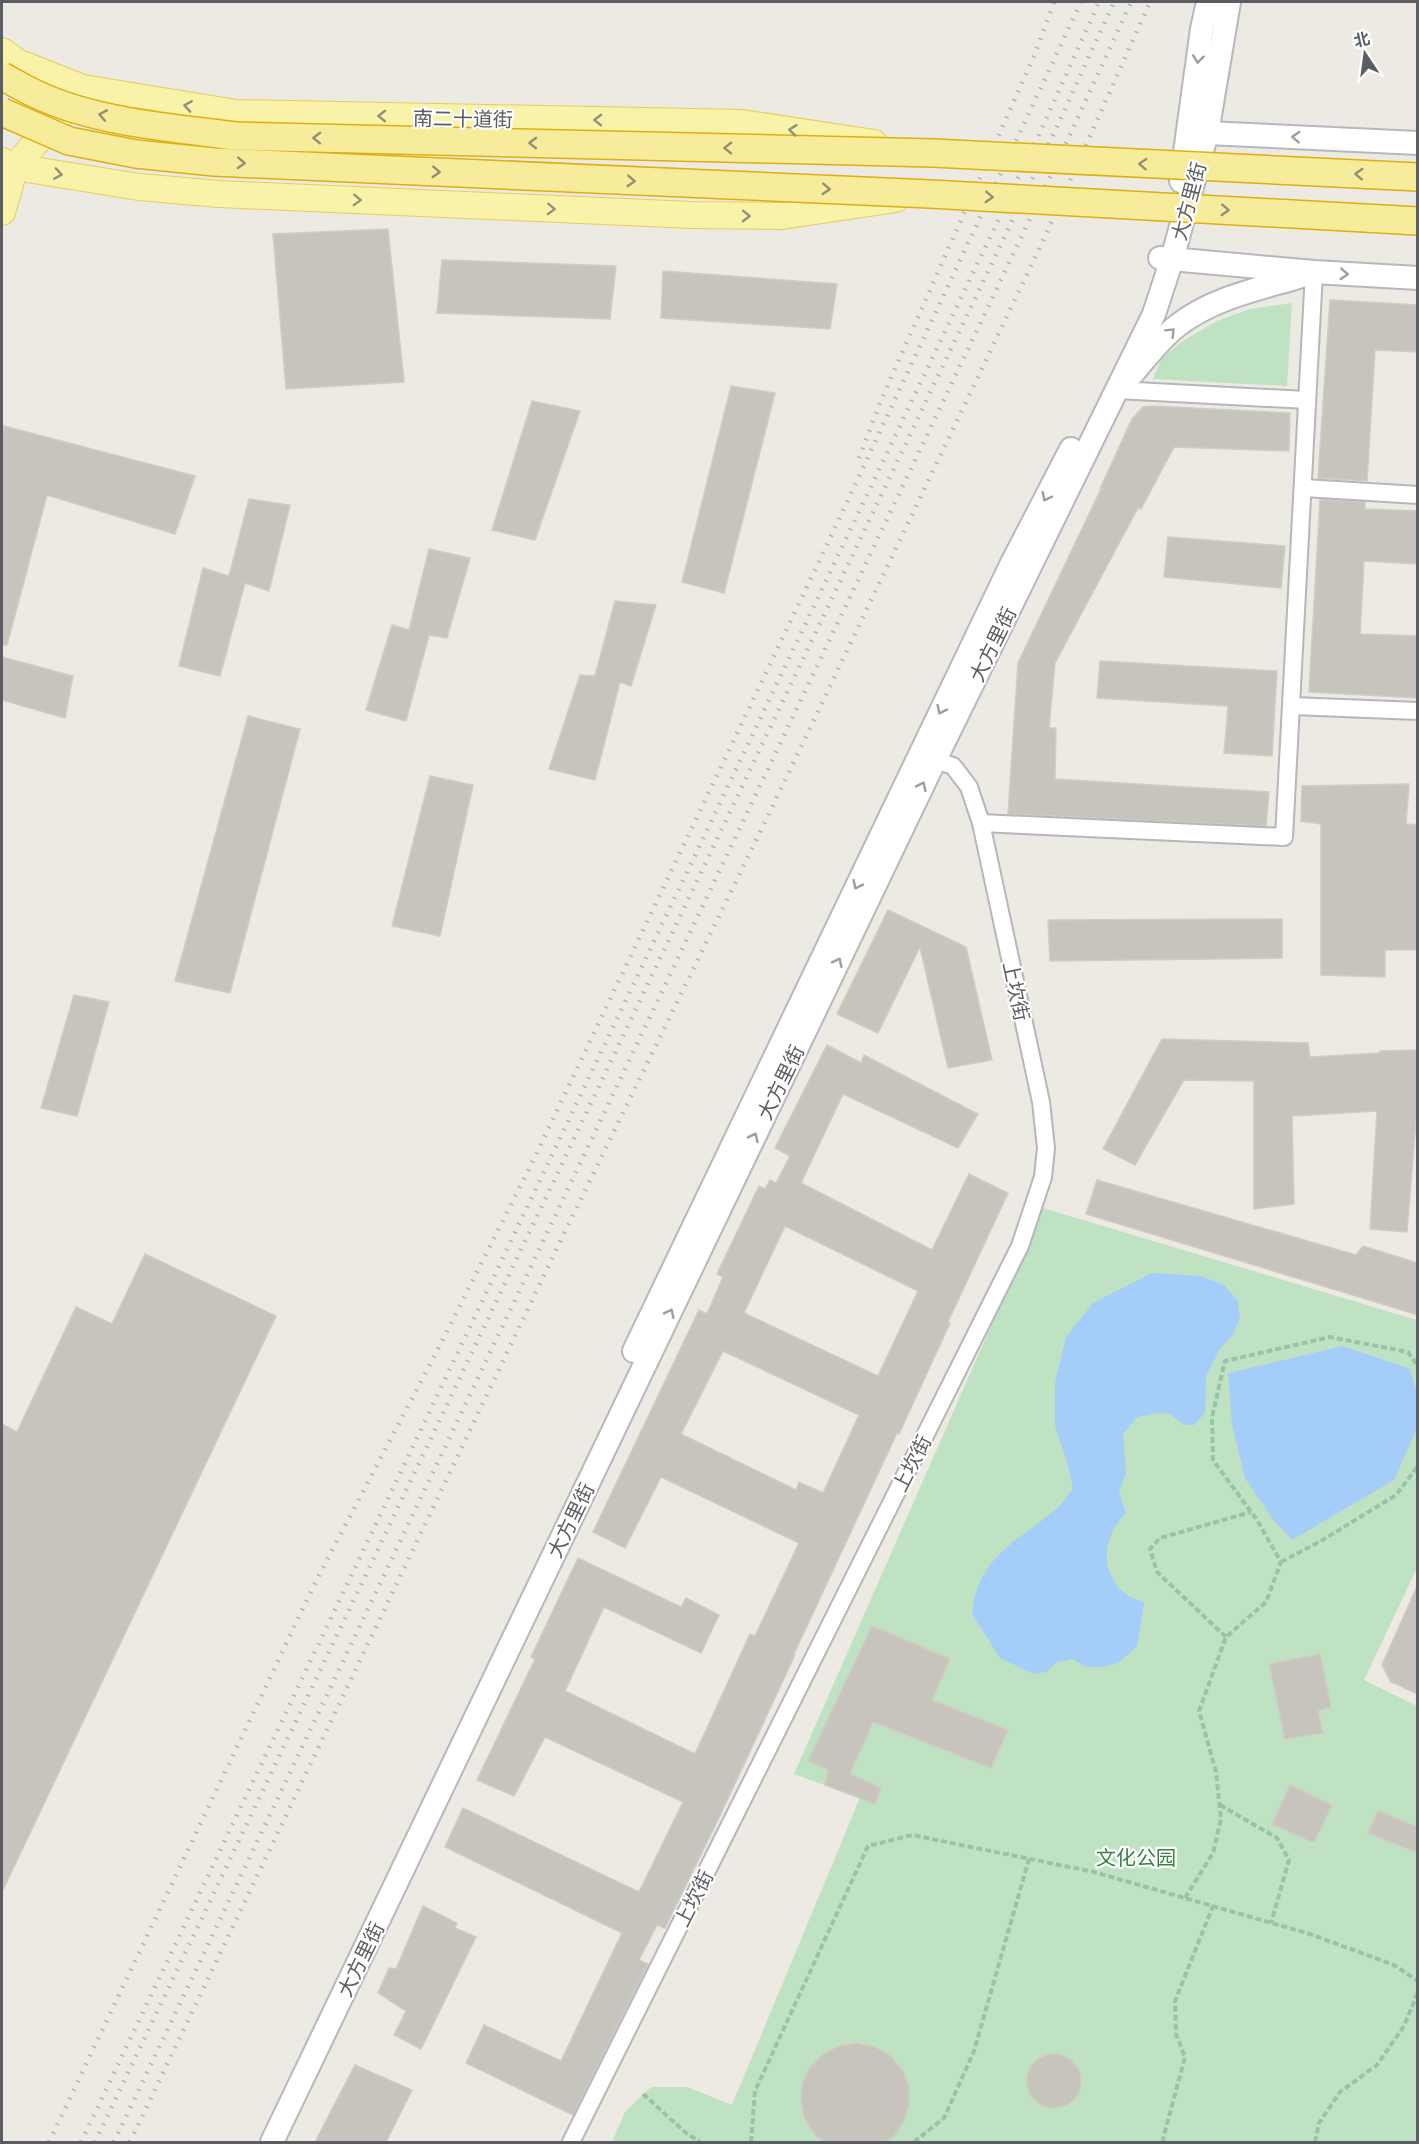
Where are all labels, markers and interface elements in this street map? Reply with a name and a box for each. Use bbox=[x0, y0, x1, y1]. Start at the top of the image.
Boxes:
north arrow bbox=[1335, 24, 1395, 84]
text: 北 bbox=[1352, 28, 1371, 50]
one-way arrow bbox=[1193, 55, 1205, 64]
one-way arrow bbox=[183, 100, 192, 112]
street label: 南二十道街 bbox=[413, 105, 513, 131]
one-way arrow bbox=[98, 109, 108, 122]
one-way arrow bbox=[378, 110, 387, 122]
one-way arrow bbox=[594, 114, 603, 127]
one-way arrow bbox=[788, 124, 797, 137]
one-way arrow bbox=[1292, 131, 1301, 144]
one-way arrow bbox=[312, 132, 321, 145]
one-way arrow bbox=[528, 137, 537, 150]
one-way arrow bbox=[723, 142, 732, 154]
one-way arrow bbox=[237, 157, 246, 170]
one-way arrow bbox=[1139, 157, 1148, 170]
street label: 大方里街 bbox=[1166, 159, 1210, 243]
one-way arrow bbox=[432, 165, 441, 178]
one-way arrow bbox=[53, 168, 63, 180]
one-way arrow bbox=[1355, 168, 1364, 181]
one-way arrow bbox=[627, 174, 636, 187]
one-way arrow bbox=[821, 183, 830, 196]
one-way arrow bbox=[984, 191, 993, 204]
one-way arrow bbox=[352, 194, 361, 207]
one-way arrow bbox=[547, 202, 556, 215]
one-way arrow bbox=[1221, 204, 1230, 217]
one-way arrow bbox=[742, 209, 751, 222]
one-way arrow bbox=[1339, 267, 1348, 280]
one-way arrow bbox=[1164, 329, 1175, 339]
one-way arrow bbox=[1042, 491, 1053, 501]
street label: 大方里街 bbox=[964, 603, 1020, 685]
one-way arrow bbox=[937, 703, 949, 714]
one-way arrow bbox=[915, 781, 927, 792]
one-way arrow bbox=[852, 879, 864, 890]
one-way arrow bbox=[831, 957, 843, 968]
street label: 上坎街 bbox=[999, 959, 1035, 1023]
street label: 大方里街 bbox=[752, 1041, 808, 1123]
one-way arrow bbox=[746, 1133, 758, 1144]
one-way arrow bbox=[662, 1309, 674, 1320]
street label: 上坎街 bbox=[887, 1431, 935, 1495]
street label: 大方里街 bbox=[542, 1479, 598, 1561]
park label: 文化公园 bbox=[1096, 1845, 1176, 1869]
street label: 上坎街 bbox=[669, 1866, 717, 1930]
street label: 大方里街 bbox=[332, 1918, 388, 2000]

